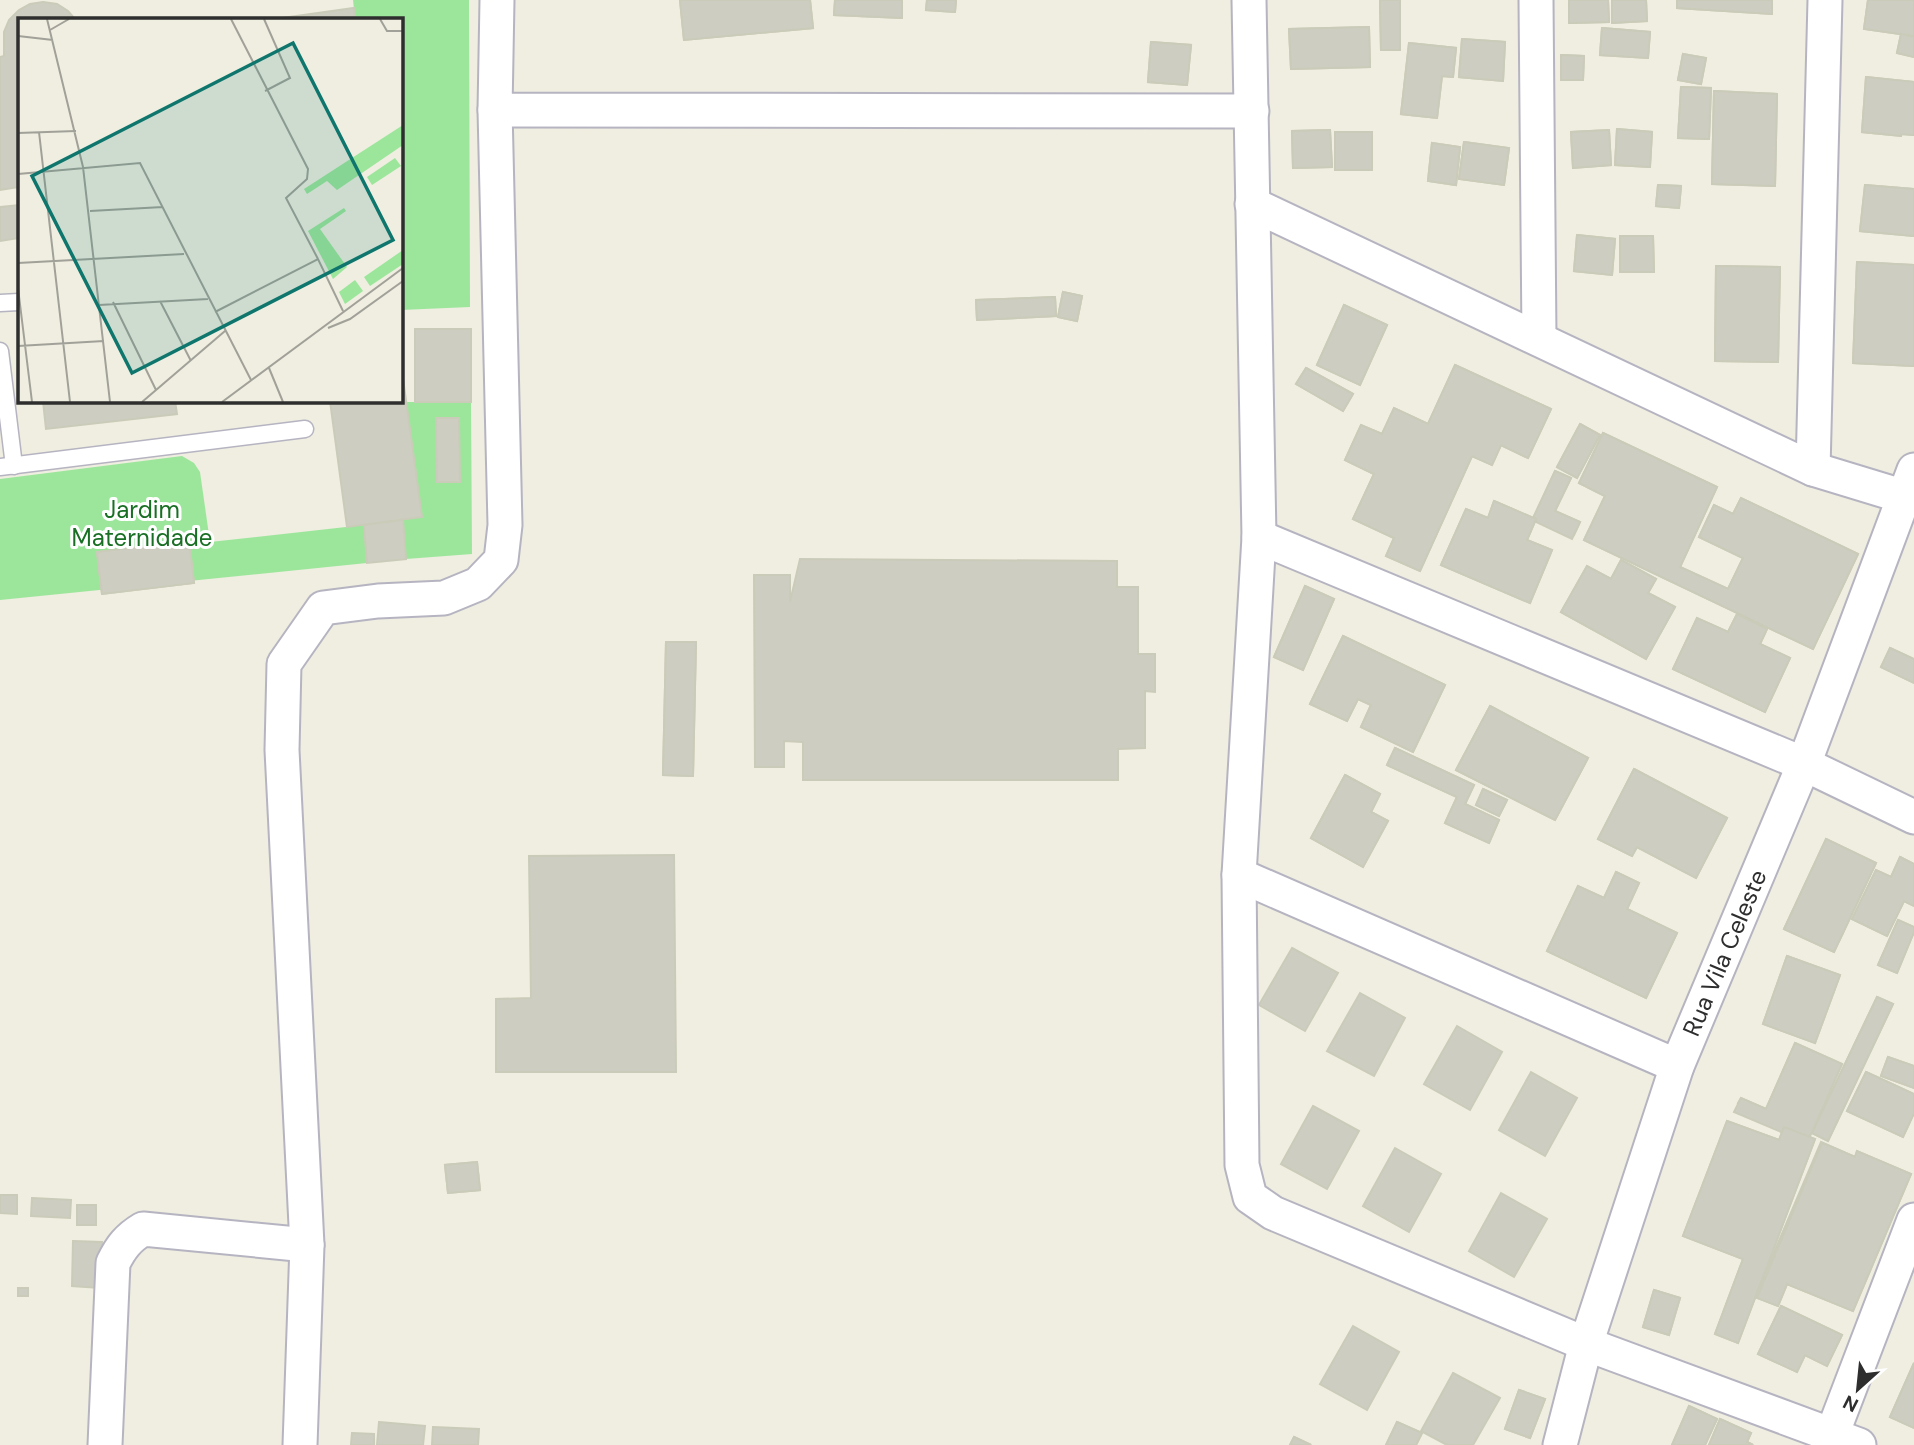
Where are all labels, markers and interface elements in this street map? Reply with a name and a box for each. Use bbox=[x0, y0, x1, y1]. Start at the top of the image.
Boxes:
inset map bbox=[18, 18, 402, 402]
park label: Jardim Maternidade bbox=[72, 494, 212, 553]
street label: Rua Vila Celeste bbox=[1675, 865, 1774, 1041]
north arrow bbox=[1823, 1354, 1893, 1424]
text: N bbox=[1839, 1389, 1862, 1418]

